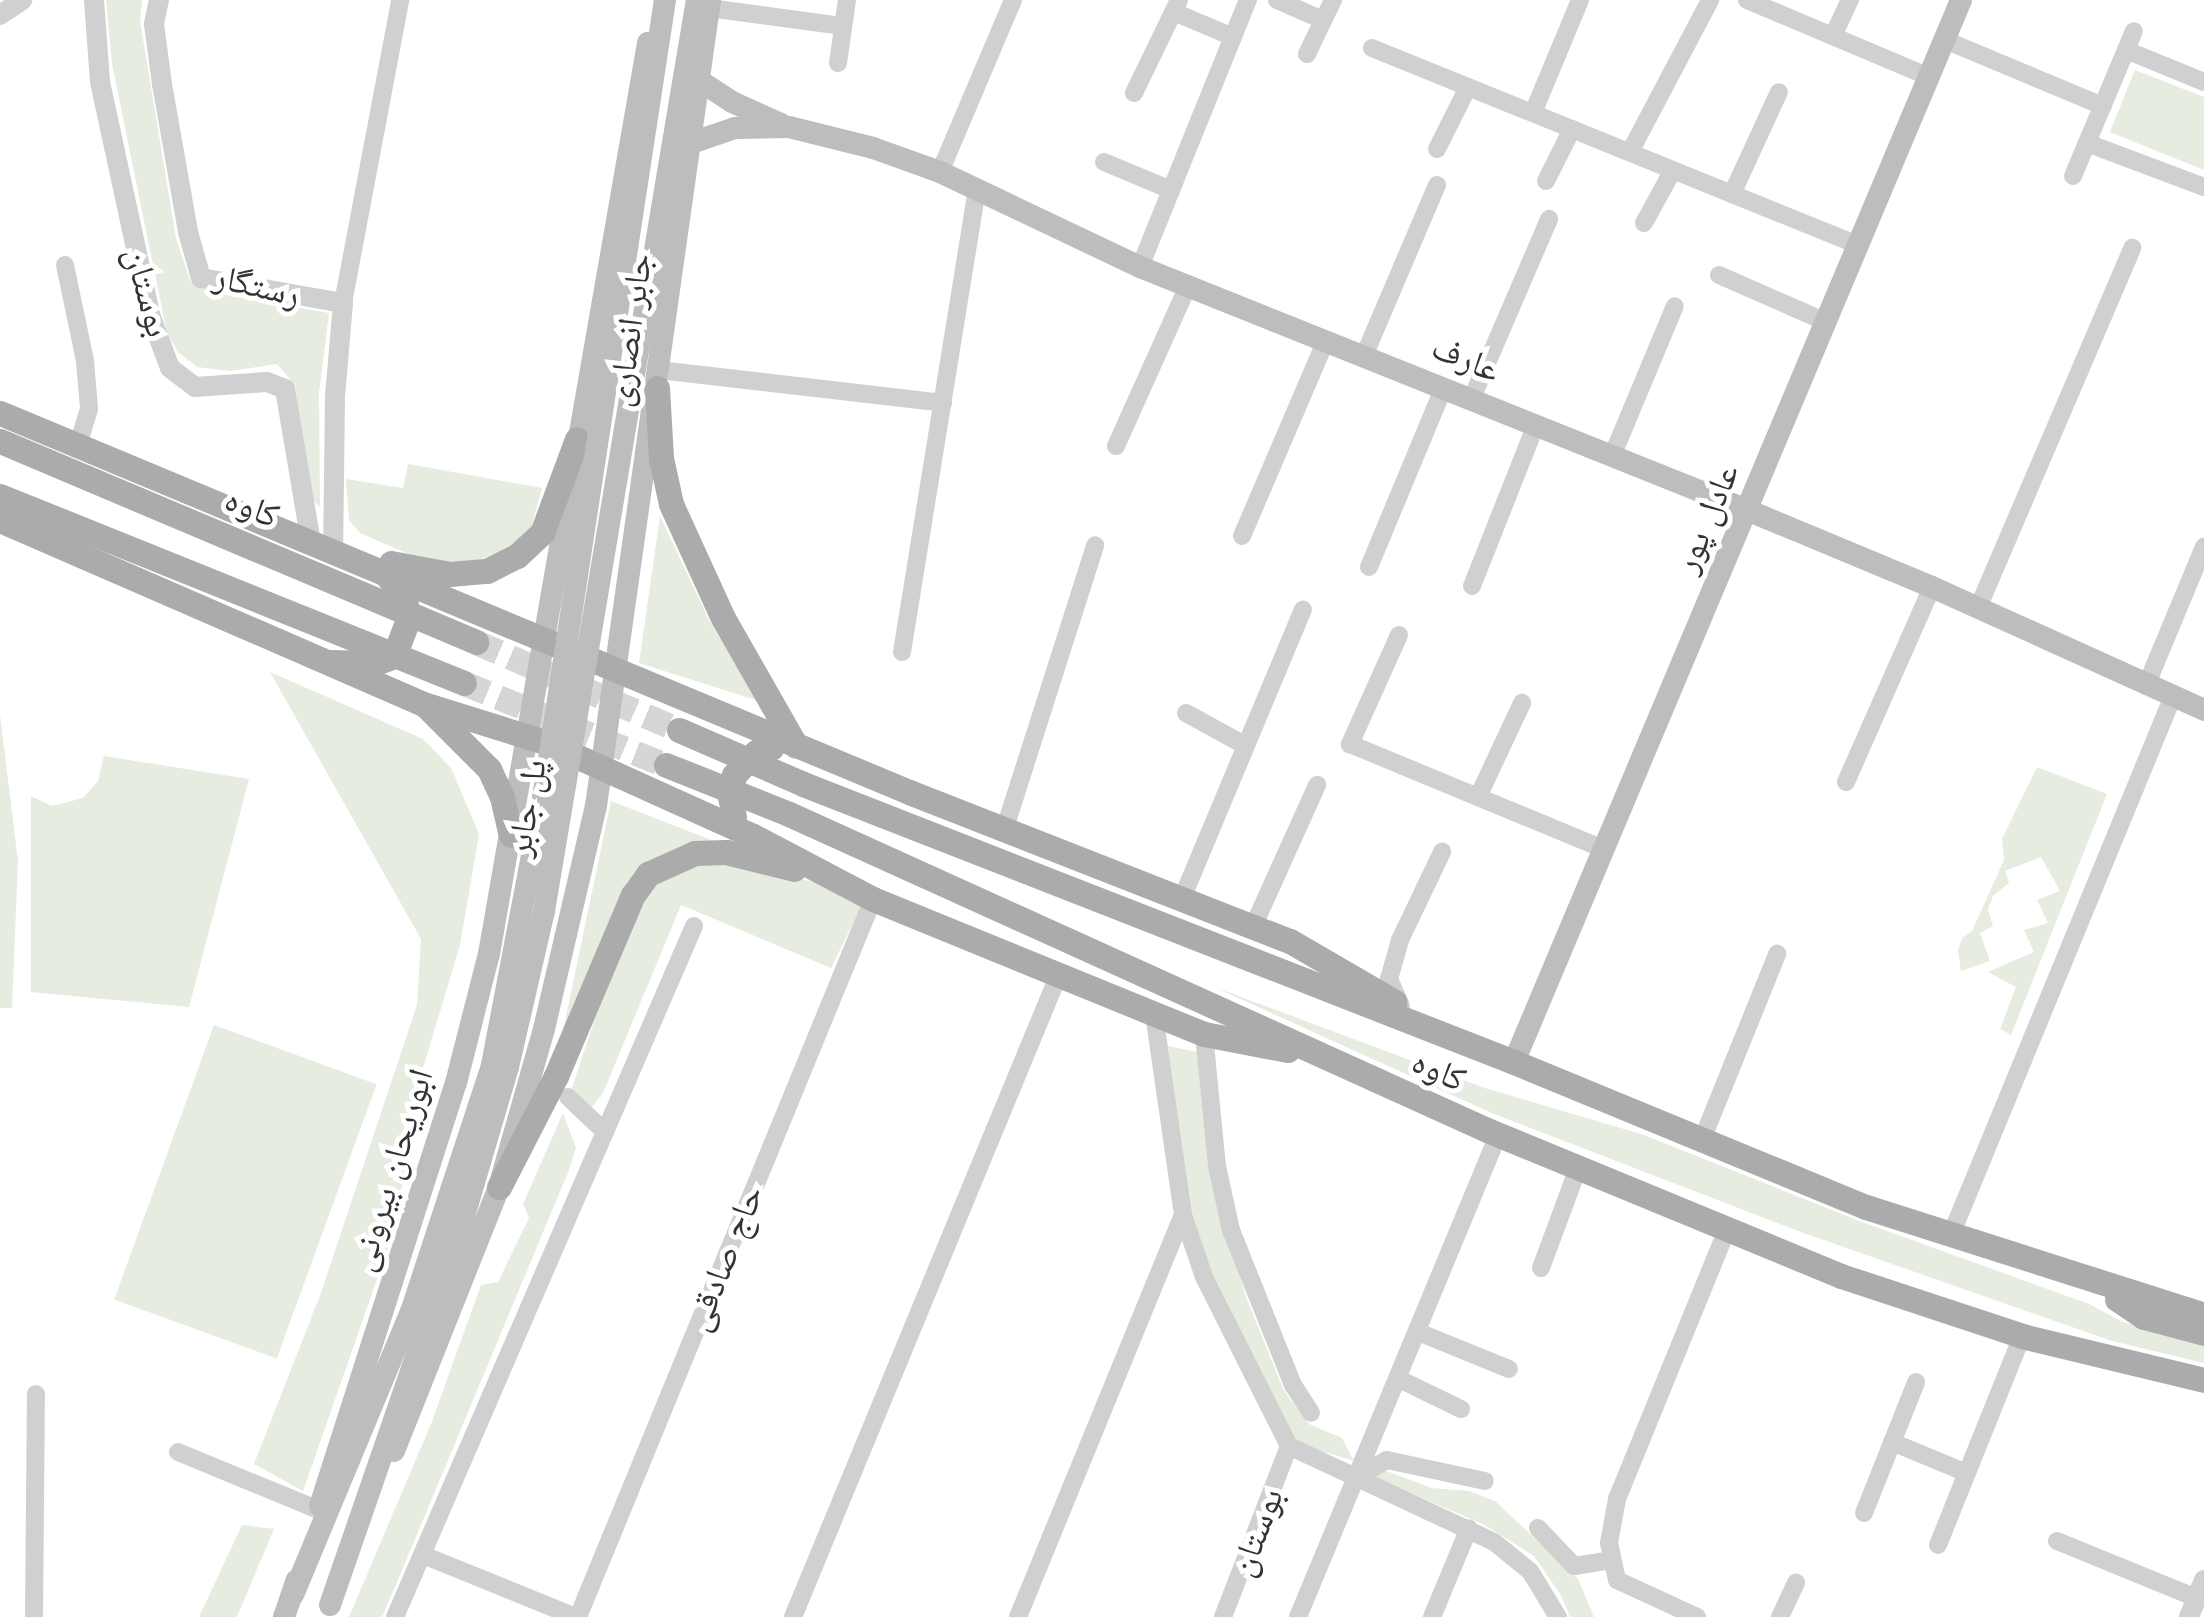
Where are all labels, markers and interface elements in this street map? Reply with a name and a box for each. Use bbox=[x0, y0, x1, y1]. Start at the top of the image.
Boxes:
street label: بوستان bbox=[116, 243, 180, 341]
street label: جابر انصاری bbox=[597, 251, 661, 409]
street label: رستگار bbox=[210, 255, 304, 315]
street label: عارف bbox=[1426, 325, 1506, 391]
street label: عادل پور bbox=[1664, 457, 1748, 579]
street label: کاوه bbox=[219, 477, 285, 537]
street label: پل جابر bbox=[497, 756, 555, 860]
street label: کاوه bbox=[1406, 1040, 1472, 1100]
street label: ابوریحان بیرونی bbox=[340, 1064, 442, 1276]
street label: حاج صادقی bbox=[676, 1179, 772, 1337]
street label: بوستان bbox=[1220, 1482, 1292, 1582]

